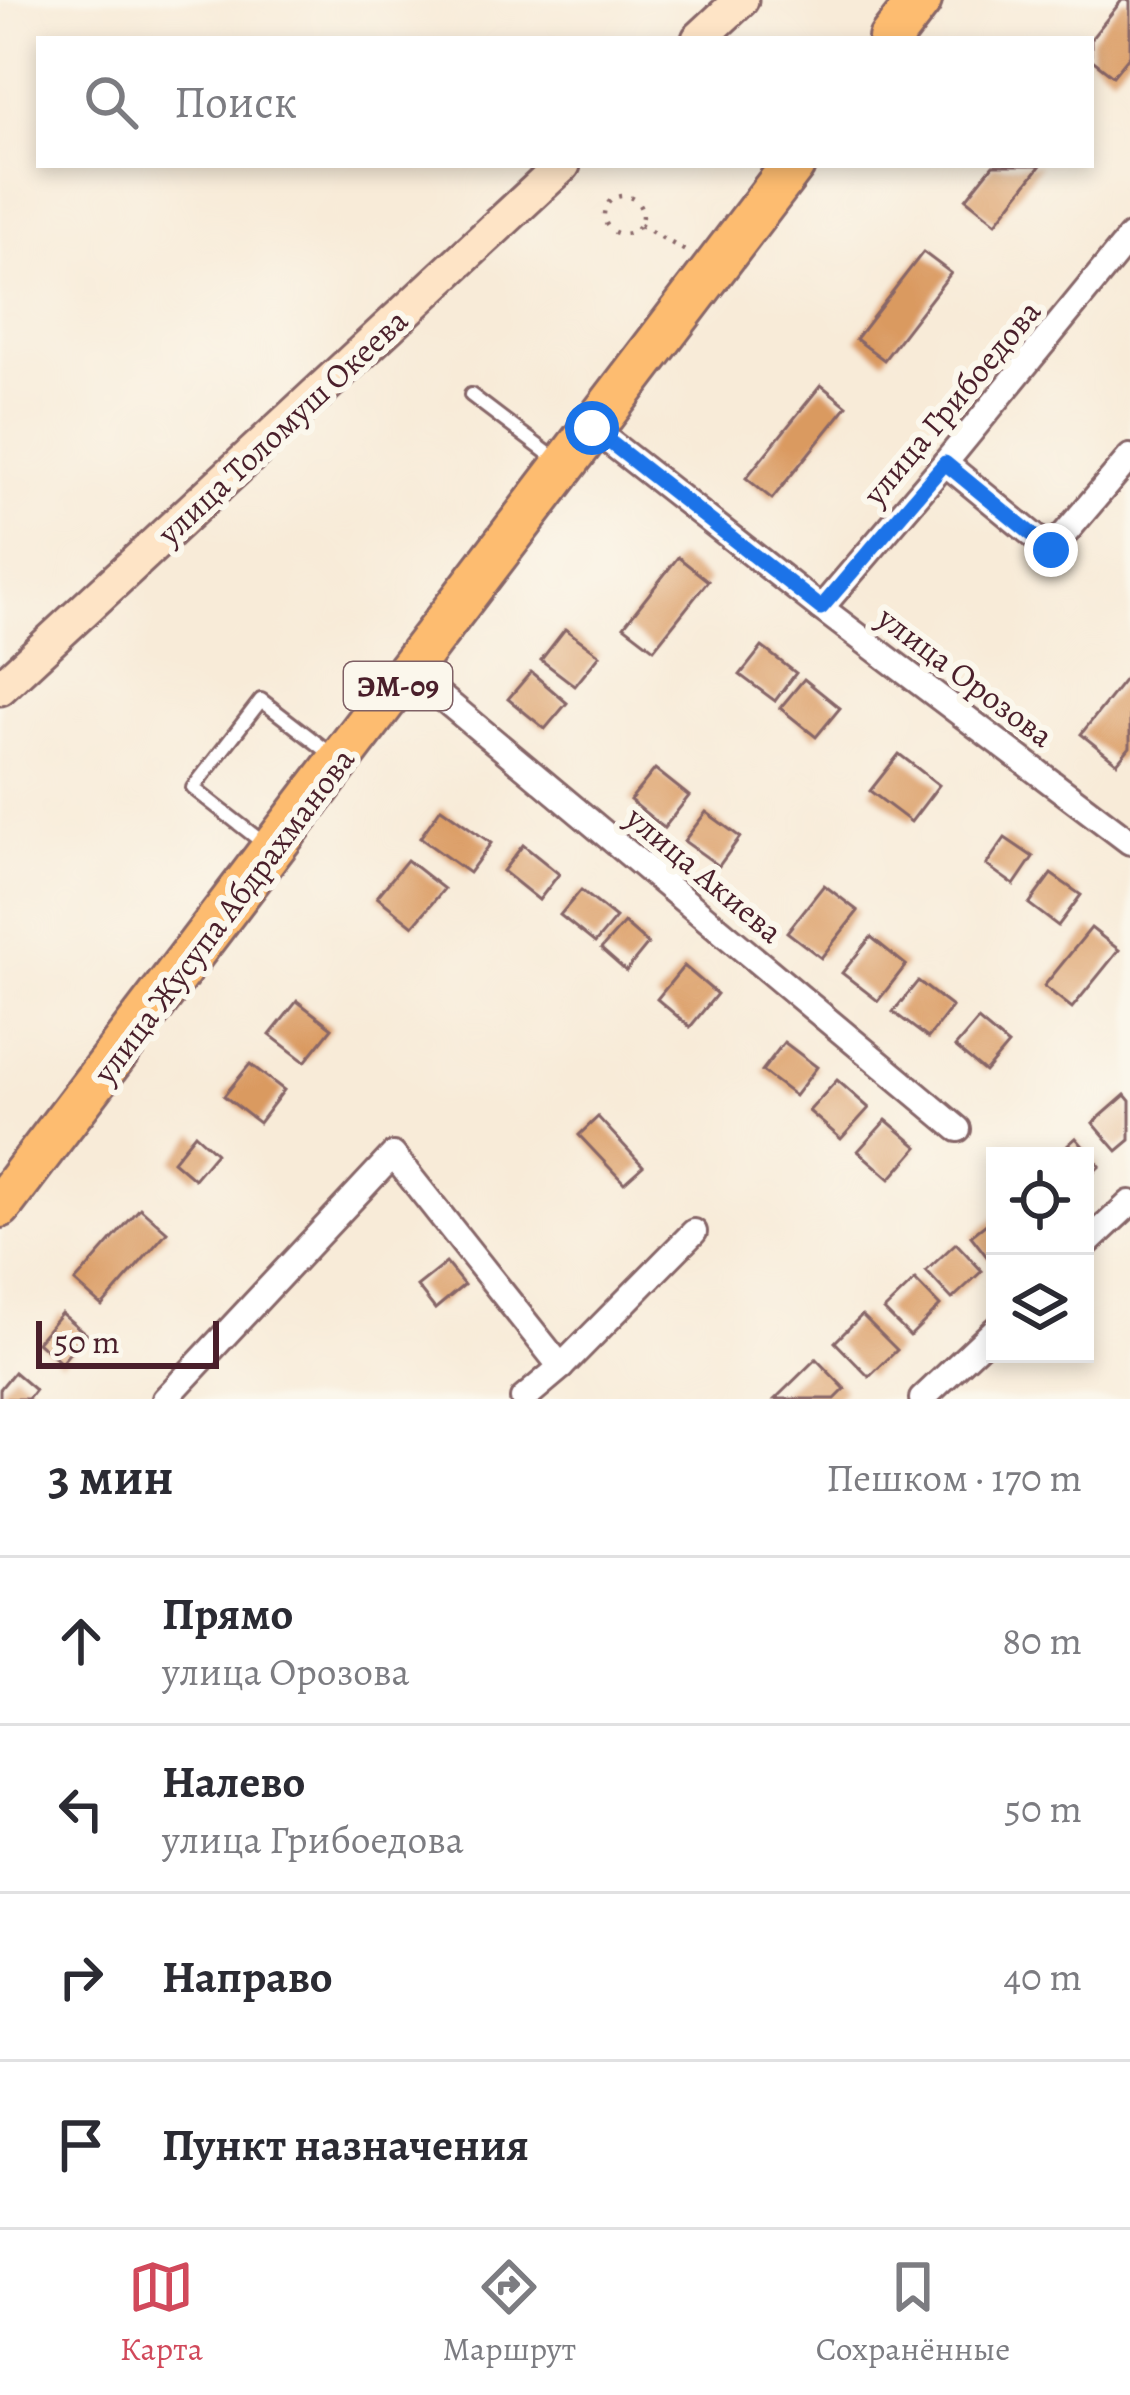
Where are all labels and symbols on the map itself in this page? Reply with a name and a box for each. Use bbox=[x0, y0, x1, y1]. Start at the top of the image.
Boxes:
street label: улица Грибоедова bbox=[851, 289, 1051, 515]
street label: улица Толомуш Океева bbox=[147, 298, 418, 555]
route start bbox=[565, 401, 619, 455]
route end bbox=[1024, 523, 1078, 577]
street label: улица Орозова bbox=[868, 595, 1063, 758]
road number: ЭМ-09 bbox=[344, 662, 452, 710]
street label: улица Жусупа Абдрахманова bbox=[82, 738, 365, 1093]
street label: улица Акиева bbox=[616, 795, 793, 954]
scale bar bbox=[36, 1315, 219, 1368]

